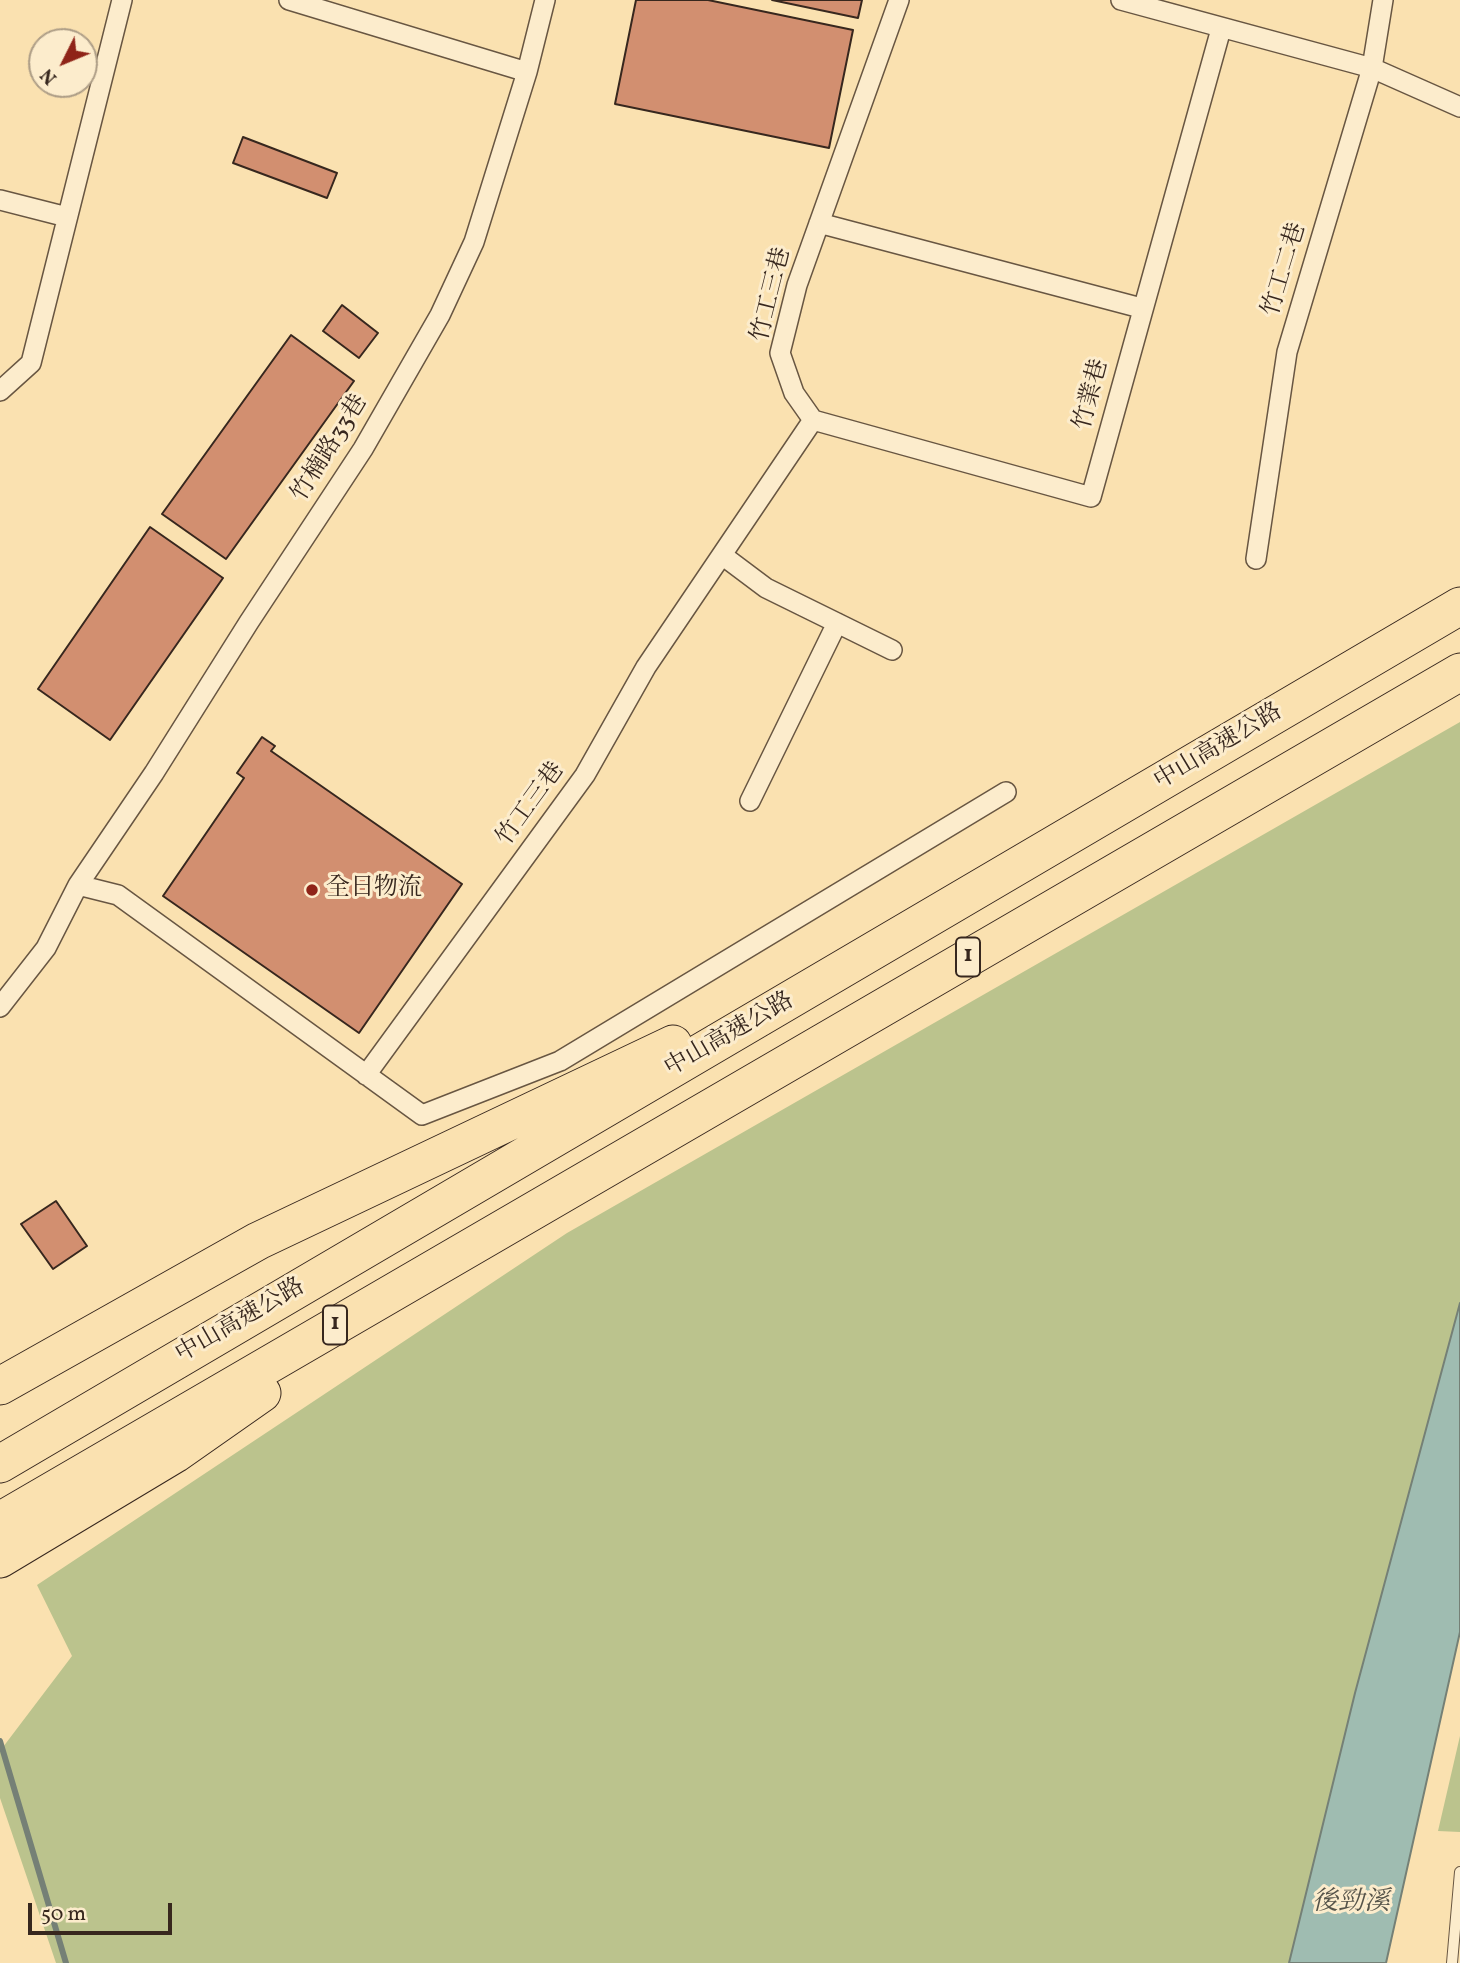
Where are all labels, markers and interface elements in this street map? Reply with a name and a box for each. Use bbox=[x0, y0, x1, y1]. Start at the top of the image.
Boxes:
north arrow bbox=[28, 28, 98, 98]
text: N bbox=[35, 62, 63, 90]
street label: 竹工二巷 bbox=[1258, 220, 1314, 320]
street label: 竹工三巷 bbox=[747, 245, 799, 345]
street label: 竹業巷 bbox=[1070, 356, 1116, 434]
street label: 竹楠路33巷 bbox=[287, 390, 375, 508]
street label: 中山高速公路 bbox=[1150, 699, 1288, 797]
street label: 竹工三巷 bbox=[492, 758, 572, 852]
place label: 全日物流 bbox=[326, 876, 422, 904]
marker: 全日物流 bbox=[304, 882, 320, 898]
road number: 1 bbox=[956, 938, 980, 976]
street label: 中山高速公路 bbox=[660, 988, 800, 1084]
street label: 中山高速公路 bbox=[171, 1274, 311, 1370]
road number: 1 bbox=[323, 1306, 347, 1344]
water label: 後勁溪 bbox=[1312, 1888, 1390, 1920]
scale bar bbox=[32, 1890, 175, 1934]
text: 50 m bbox=[41, 1900, 86, 1929]

